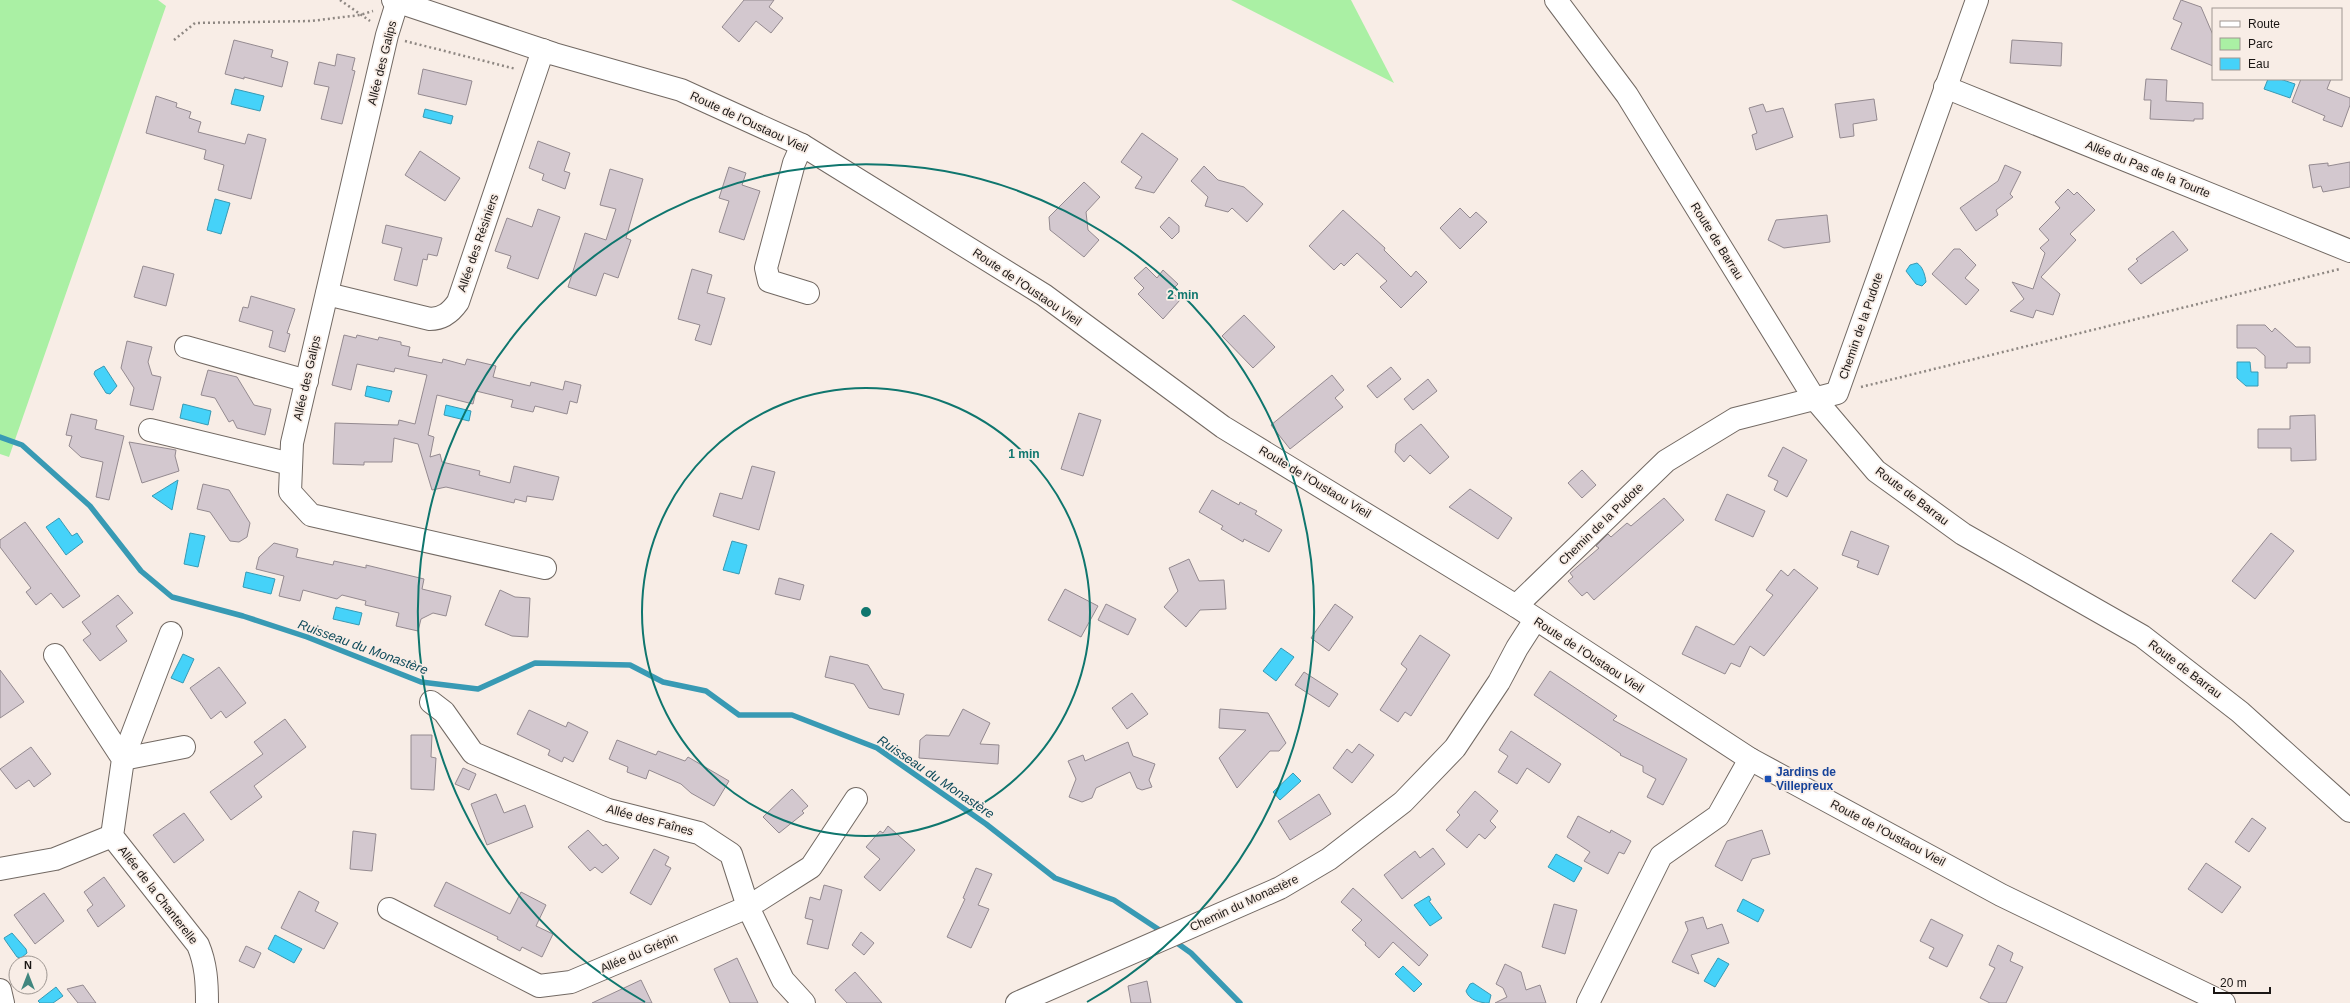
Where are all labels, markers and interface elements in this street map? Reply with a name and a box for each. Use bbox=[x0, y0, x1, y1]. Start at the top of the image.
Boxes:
legend bbox=[2212, 8, 2342, 80]
text: Route bbox=[2248, 17, 2280, 31]
street label: Allée des Galips bbox=[365, 19, 399, 107]
text: Parc bbox=[2248, 37, 2273, 51]
text: Eau bbox=[2248, 57, 2269, 71]
street label: Route de l'Oustaou Vieil bbox=[688, 89, 810, 155]
street label: Allée du Pas de la Tourte bbox=[2084, 138, 2213, 201]
street label: Allée des Résiniers bbox=[455, 192, 501, 294]
street label: Route de Barrau bbox=[1688, 200, 1746, 282]
street label: Route de l'Oustaou Vieil bbox=[970, 245, 1084, 329]
street label: Chemin de la Pudote bbox=[1836, 270, 1886, 381]
text: 2 min bbox=[1167, 288, 1199, 302]
street label: Allée des Galips bbox=[290, 334, 324, 422]
street label: Route de l'Oustaou Vieil bbox=[1256, 443, 1374, 521]
text: 1 min bbox=[1008, 447, 1040, 461]
street label: Route de Barrau bbox=[1873, 464, 1951, 528]
street label: Chemin de la Pudote bbox=[1556, 480, 1646, 568]
centre of rings bbox=[859, 605, 873, 619]
street label: Route de l'Oustaou Vieil bbox=[1531, 614, 1647, 696]
water label: Ruisseau du Monastère bbox=[296, 616, 430, 678]
street label: Route de Barrau bbox=[2146, 637, 2224, 701]
water label: Ruisseau du Monastère bbox=[875, 732, 997, 822]
place label: Jardins de Villepreux bbox=[1776, 765, 1836, 793]
marker: Jardins de Villepreux bbox=[1763, 774, 1773, 784]
street label: Route de l'Oustaou Vieil bbox=[1828, 797, 1948, 869]
street label: Allée des Faînes bbox=[605, 802, 695, 838]
street label: Allée de la Chanterelle bbox=[115, 843, 201, 947]
street label: Chemin du Monastère bbox=[1188, 872, 1301, 934]
street label: Allée du Grépin bbox=[598, 930, 680, 976]
north arrow bbox=[8, 955, 48, 995]
text: N bbox=[24, 959, 32, 971]
scale bar bbox=[2214, 969, 2270, 995]
text: 20 m bbox=[2220, 976, 2247, 990]

